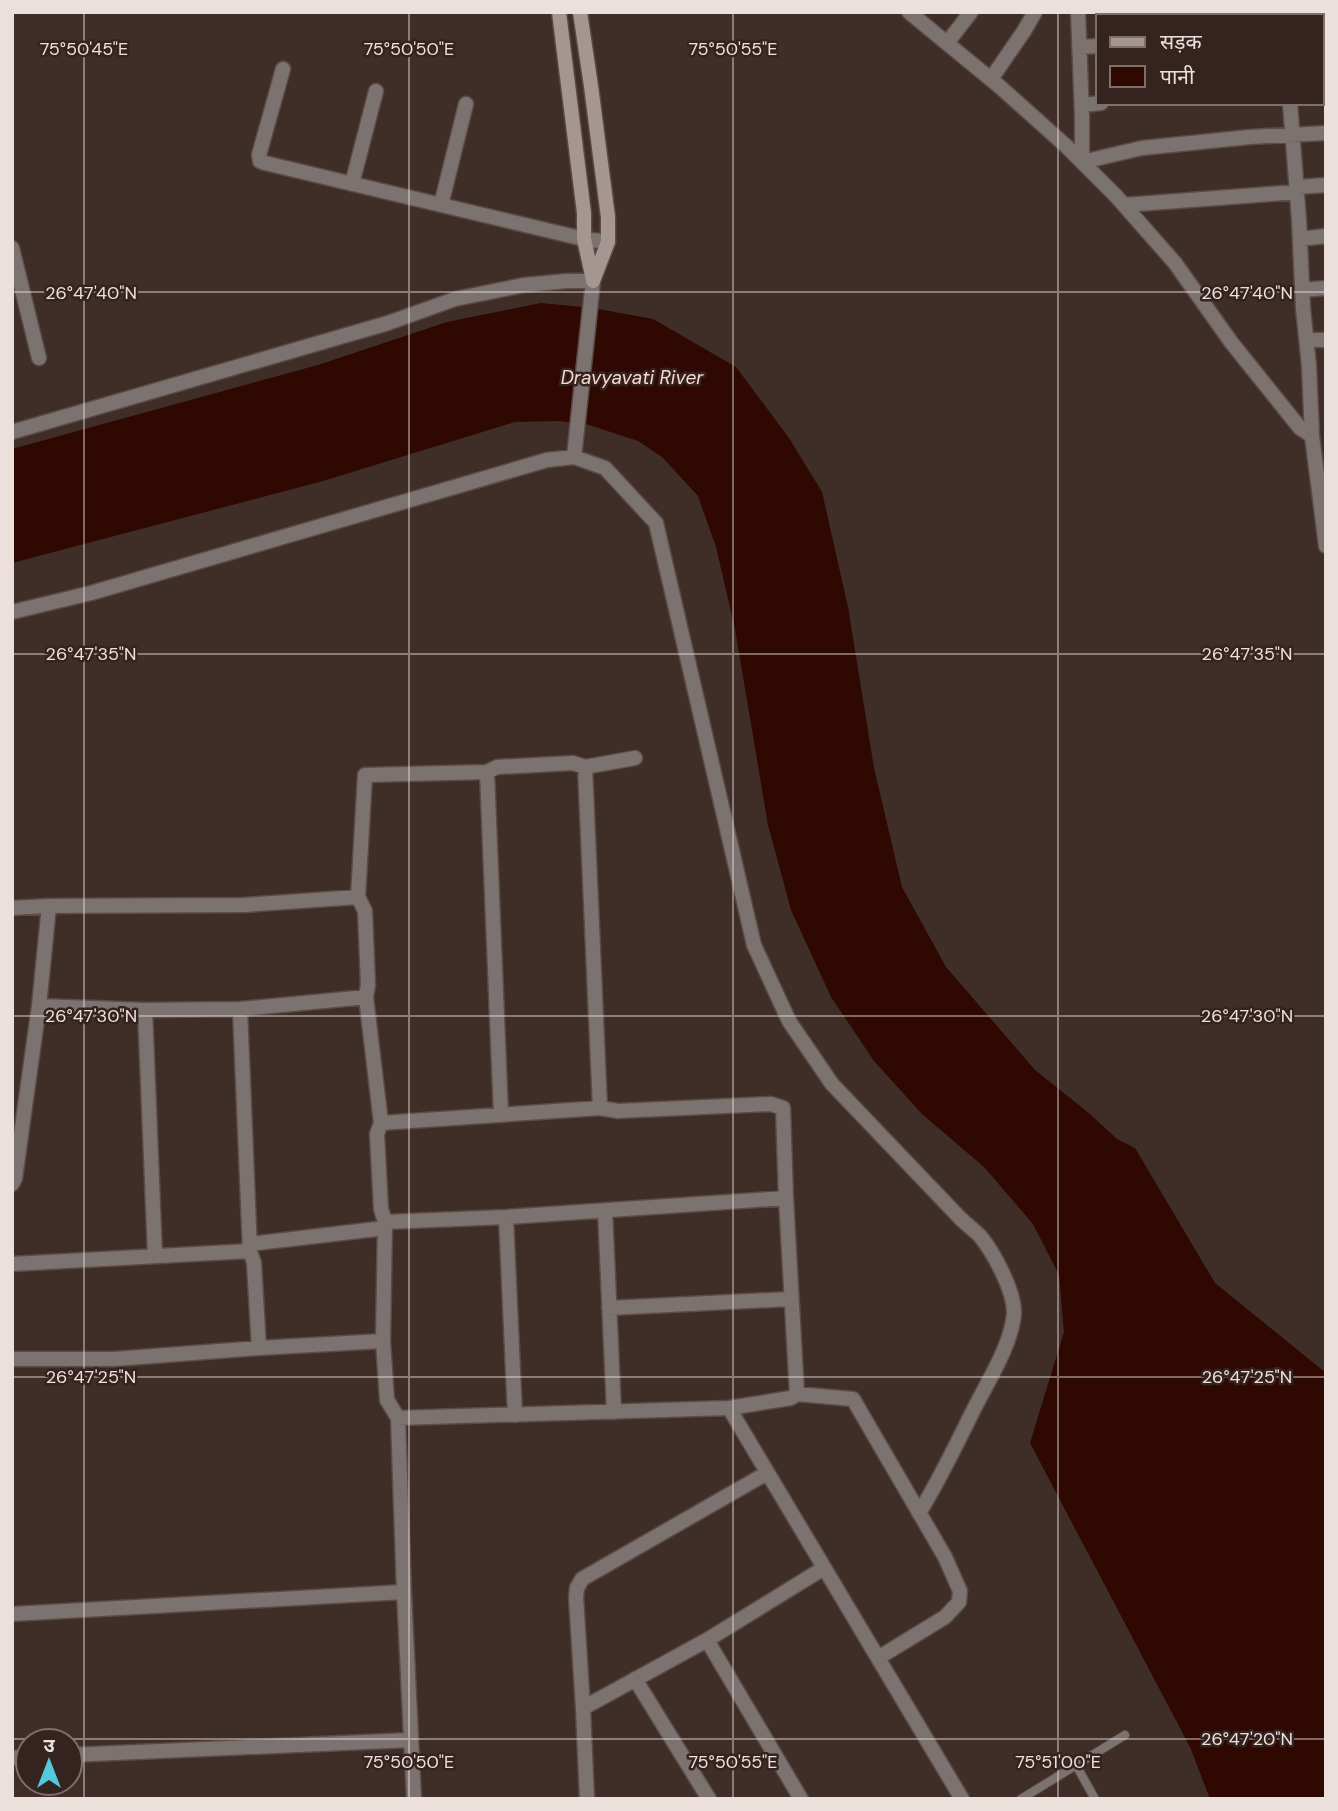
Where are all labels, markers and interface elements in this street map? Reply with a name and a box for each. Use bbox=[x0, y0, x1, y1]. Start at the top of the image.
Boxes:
legend bbox=[1096, 14, 1324, 105]
text: सड़क bbox=[1160, 28, 1202, 56]
text: 75°50'45"E bbox=[40, 37, 128, 61]
text: 75°50'50"E bbox=[364, 37, 454, 61]
text: 75°50'55"E bbox=[689, 37, 777, 61]
text: पानी bbox=[1160, 63, 1195, 91]
text: 26°47'40"N bbox=[45, 281, 137, 305]
text: 26°47'40"N bbox=[1201, 281, 1293, 305]
water label: Dravyavati River bbox=[561, 365, 704, 390]
text: 26°47'35"N bbox=[46, 642, 136, 666]
text: 26°47'35"N bbox=[1202, 642, 1292, 666]
text: 26°47'30"N bbox=[45, 1004, 137, 1028]
text: 26°47'30"N bbox=[1201, 1004, 1293, 1028]
text: 26°47'25"N bbox=[46, 1365, 136, 1389]
text: 26°47'25"N bbox=[1202, 1365, 1292, 1389]
north arrow bbox=[14, 1727, 84, 1797]
text: 26°47'20"N bbox=[1201, 1727, 1293, 1751]
text: उ bbox=[43, 1733, 55, 1758]
text: 75°50'50"E bbox=[364, 1750, 454, 1774]
text: 75°50'55"E bbox=[689, 1750, 777, 1774]
text: 75°51'00"E bbox=[1015, 1750, 1101, 1774]

